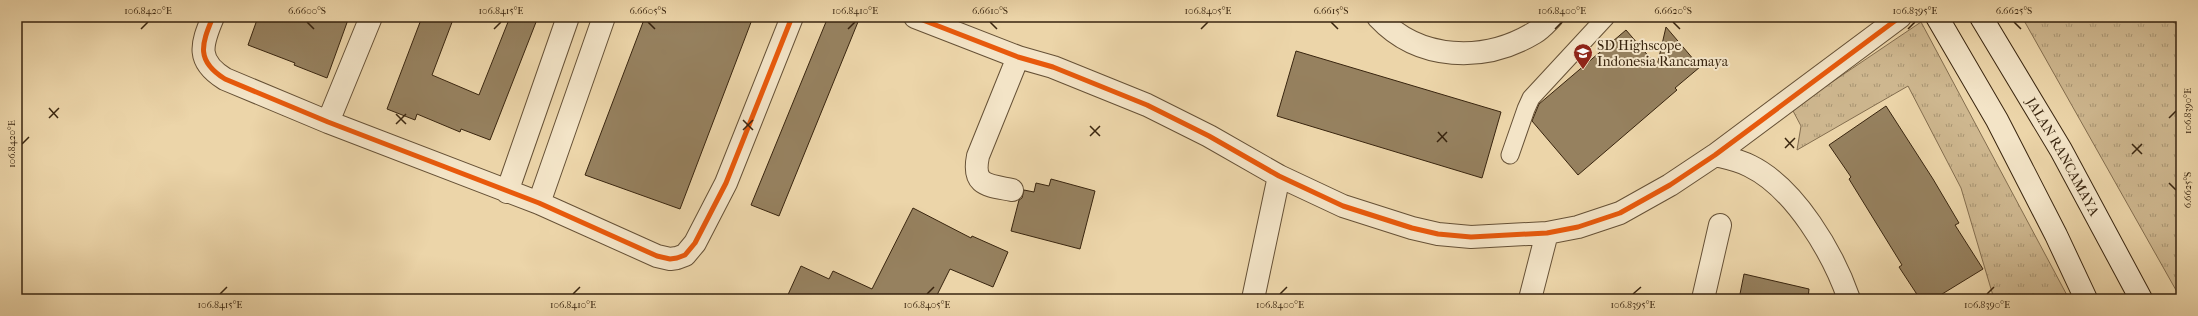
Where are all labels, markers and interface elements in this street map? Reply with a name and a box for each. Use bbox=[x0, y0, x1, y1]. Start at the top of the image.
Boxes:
text: 106.8420°E bbox=[124, 5, 172, 17]
text: 6.6600°S bbox=[288, 5, 326, 17]
text: 106.8415°E bbox=[479, 5, 523, 17]
text: 6.6605°S bbox=[630, 5, 666, 17]
text: 106.8410°E bbox=[832, 5, 878, 17]
text: 6.6610°S bbox=[972, 5, 1008, 17]
text: 106.8405°E bbox=[1185, 5, 1231, 17]
text: 6.6615°S bbox=[1314, 5, 1348, 17]
text: 106.8400°E bbox=[1538, 5, 1586, 17]
text: 6.6620°S bbox=[1654, 5, 1692, 17]
text: 106.8395°E bbox=[1893, 5, 1937, 17]
text: 6.6625°S bbox=[1996, 5, 2032, 17]
place label: SD Highscope Indonesia Rancamaya bbox=[1597, 37, 1729, 70]
school or university icon: SD Highscope Indonesia Rancamaya bbox=[1572, 42, 1594, 70]
text: 106.8390°E bbox=[2182, 88, 2194, 134]
street label: JALAN RANCAMAYA bbox=[2022, 94, 2103, 220]
text: 106.8420°E bbox=[6, 120, 18, 168]
text: 6.6625°S bbox=[2182, 172, 2194, 208]
text: 106.8415°E bbox=[198, 299, 242, 311]
text: 106.8410°E bbox=[550, 299, 596, 311]
text: 106.8405°E bbox=[904, 299, 950, 311]
text: 106.8400°E bbox=[1256, 299, 1304, 311]
text: 106.8395°E bbox=[1611, 299, 1655, 311]
text: 106.8390°E bbox=[1964, 299, 2010, 311]

